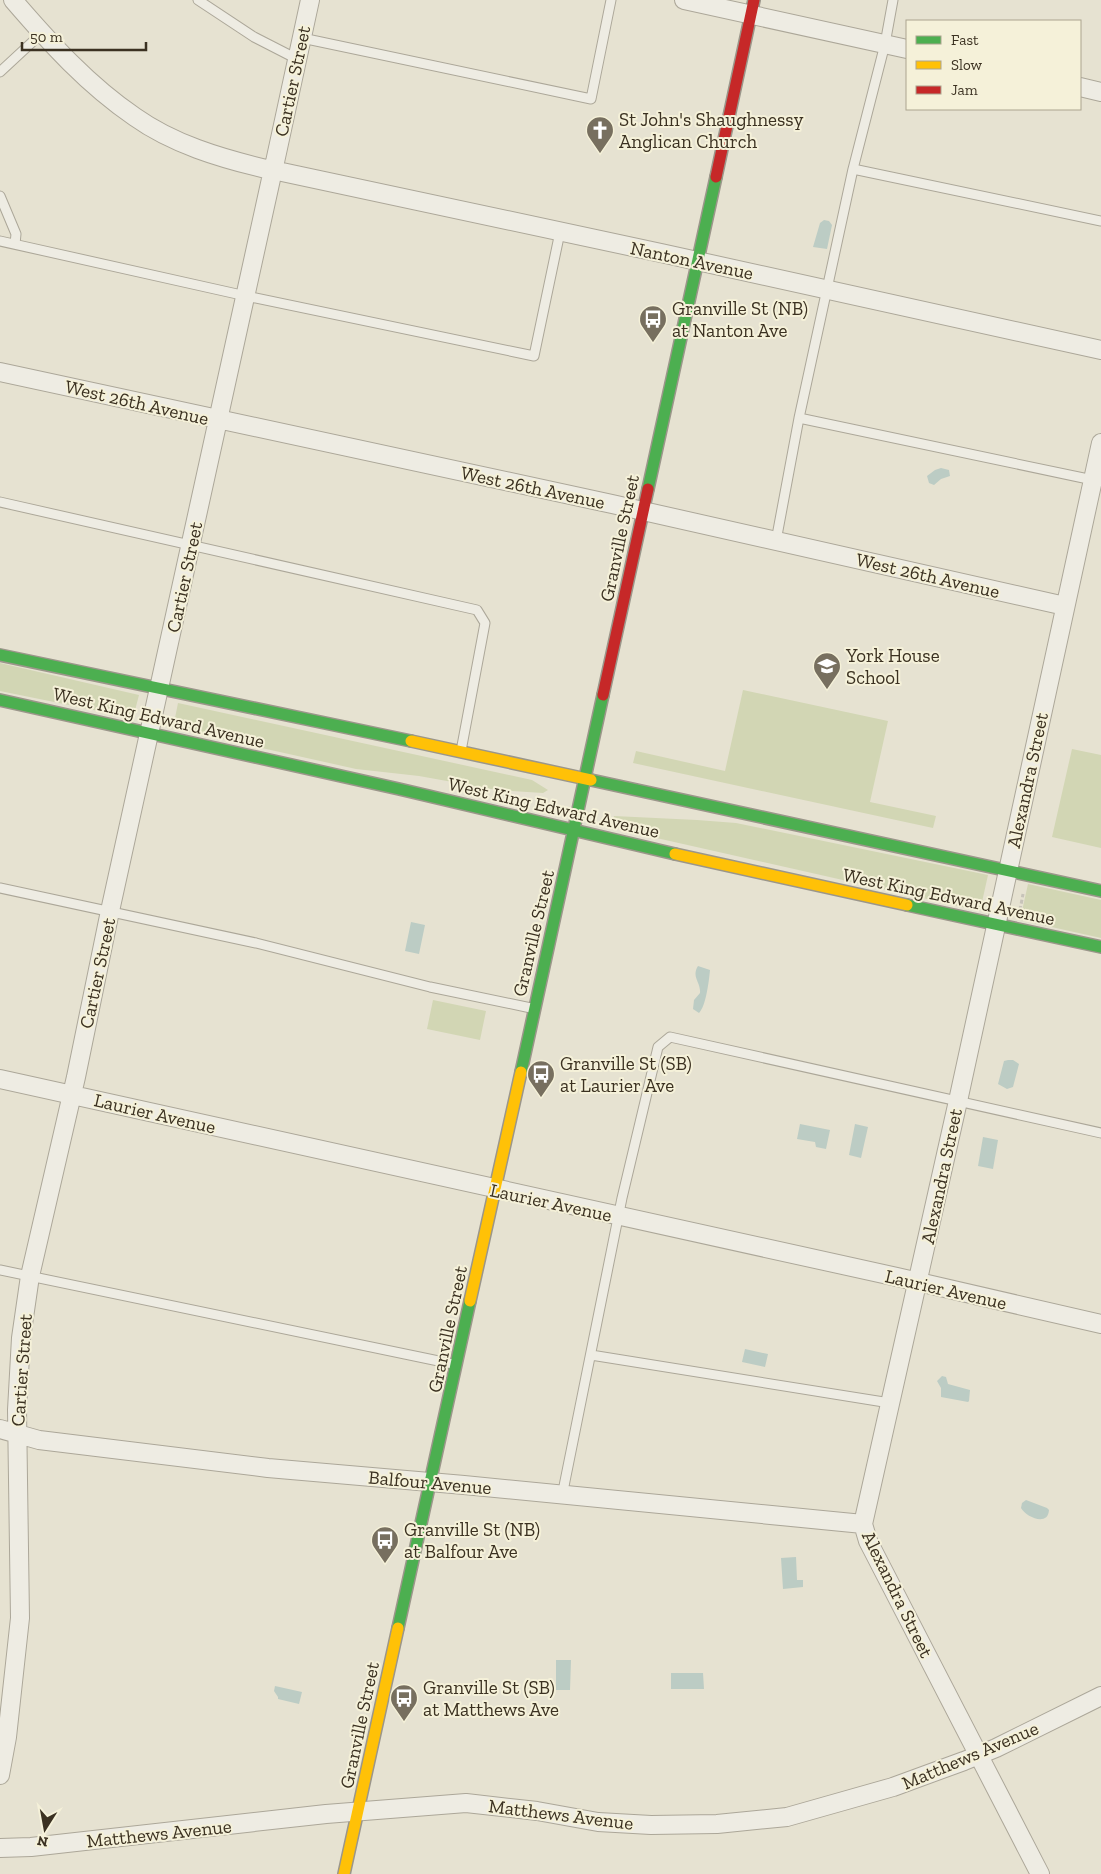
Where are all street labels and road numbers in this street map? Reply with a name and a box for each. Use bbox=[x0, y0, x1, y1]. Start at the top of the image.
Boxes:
street label: Cartier Street bbox=[270, 24, 315, 139]
street label: Nanton Avenue bbox=[628, 236, 756, 285]
street label: West 26th Avenue bbox=[63, 375, 211, 430]
street label: West 26th Avenue bbox=[459, 461, 607, 514]
street label: Granville Street bbox=[595, 473, 644, 604]
street label: Cartier Street bbox=[162, 520, 207, 635]
street label: West 26th Avenue bbox=[854, 548, 1002, 603]
street label: West King Edward Avenue bbox=[51, 682, 267, 753]
street label: Alexandra Street bbox=[1002, 710, 1053, 850]
street label: West King Edward Avenue bbox=[446, 772, 662, 843]
street label: West King Edward Avenue bbox=[841, 863, 1057, 930]
street label: Granville Street bbox=[508, 868, 559, 999]
street label: Cartier Street bbox=[75, 916, 120, 1031]
street label: Laurier Avenue bbox=[92, 1088, 218, 1139]
street label: Alexandra Street bbox=[916, 1106, 967, 1246]
street label: Laurier Avenue bbox=[488, 1178, 614, 1227]
street label: Granville Street bbox=[423, 1264, 472, 1395]
street label: Laurier Avenue bbox=[883, 1264, 1009, 1315]
street label: Cartier Street bbox=[6, 1313, 37, 1427]
street label: Balfour Avenue bbox=[367, 1466, 493, 1499]
street label: Alexandra Street bbox=[857, 1527, 938, 1661]
street label: Granville Street bbox=[335, 1660, 384, 1791]
street label: Matthews Avenue bbox=[899, 1716, 1042, 1795]
street label: Matthews Avenue bbox=[487, 1794, 635, 1835]
street label: Matthews Avenue bbox=[85, 1814, 233, 1853]

